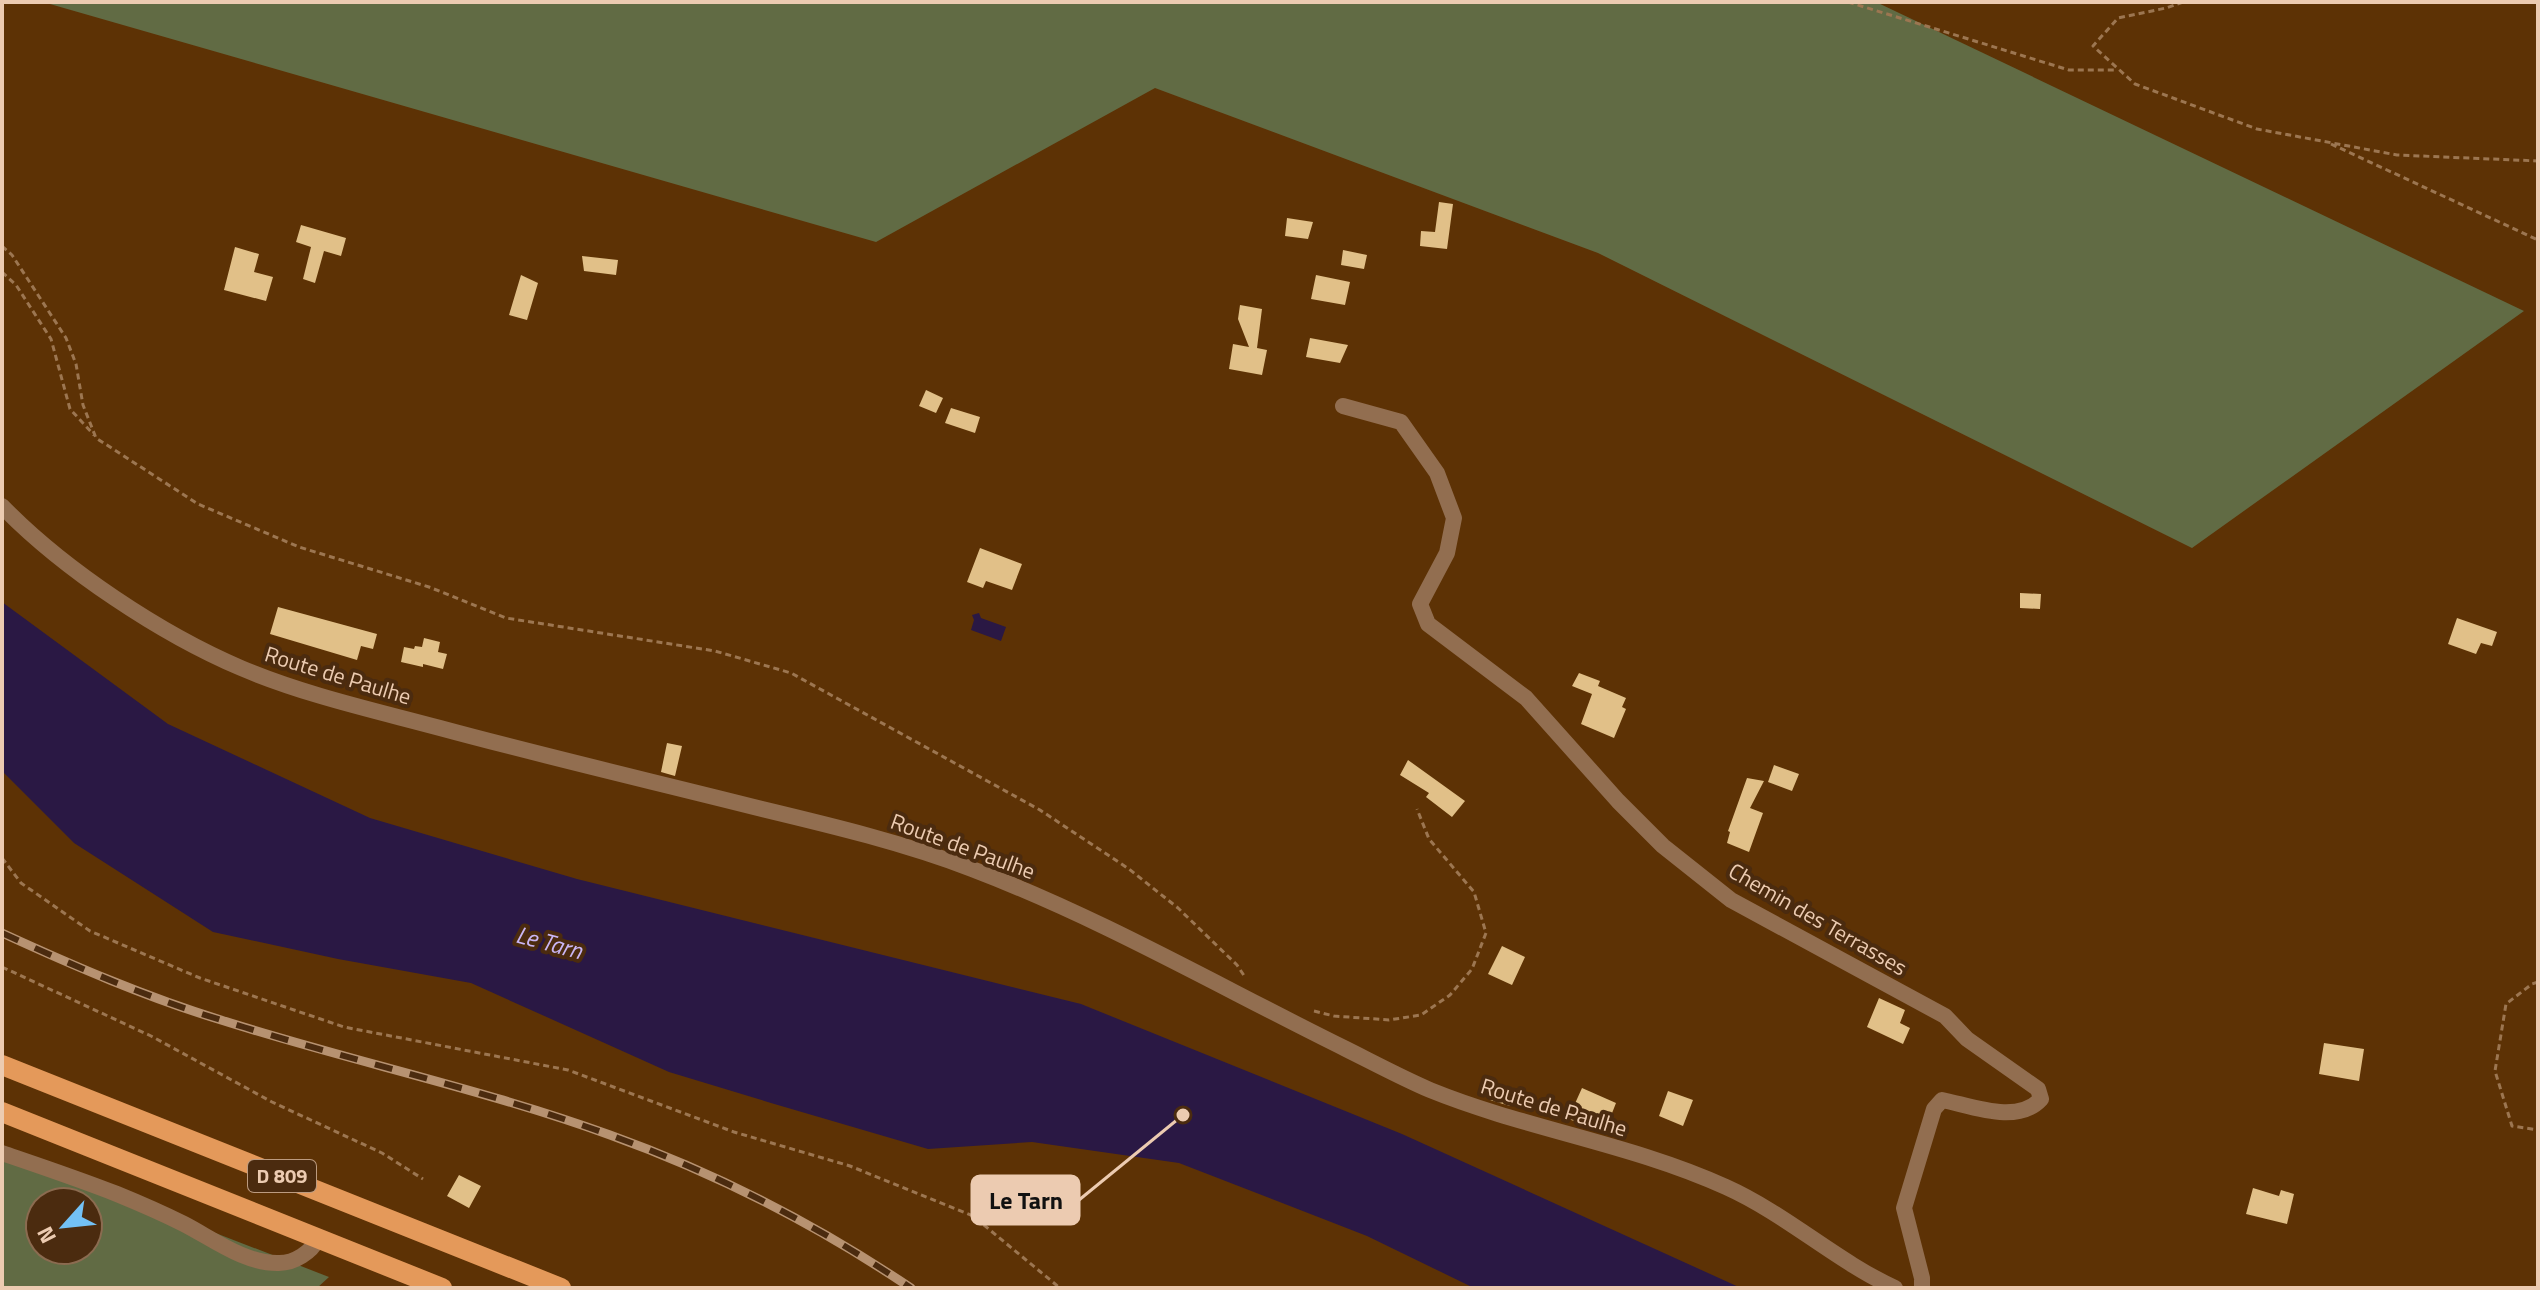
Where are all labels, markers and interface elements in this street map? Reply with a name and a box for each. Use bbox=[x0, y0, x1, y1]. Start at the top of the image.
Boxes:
street label: Route de Paulhe bbox=[261, 637, 415, 713]
street label: Route de Paulhe bbox=[886, 804, 1040, 888]
street label: Chemin des Terrasses bbox=[1722, 854, 1914, 984]
water label: Le Tarn bbox=[512, 916, 587, 968]
street label: Route de Paulhe bbox=[1477, 1069, 1631, 1145]
road number: D 809 bbox=[248, 1160, 316, 1192]
callout: Le Tarn bbox=[972, 1176, 1079, 1224]
text: Le Tarn bbox=[989, 1182, 1063, 1218]
north arrow bbox=[24, 1186, 104, 1266]
text: N bbox=[28, 1221, 65, 1250]

